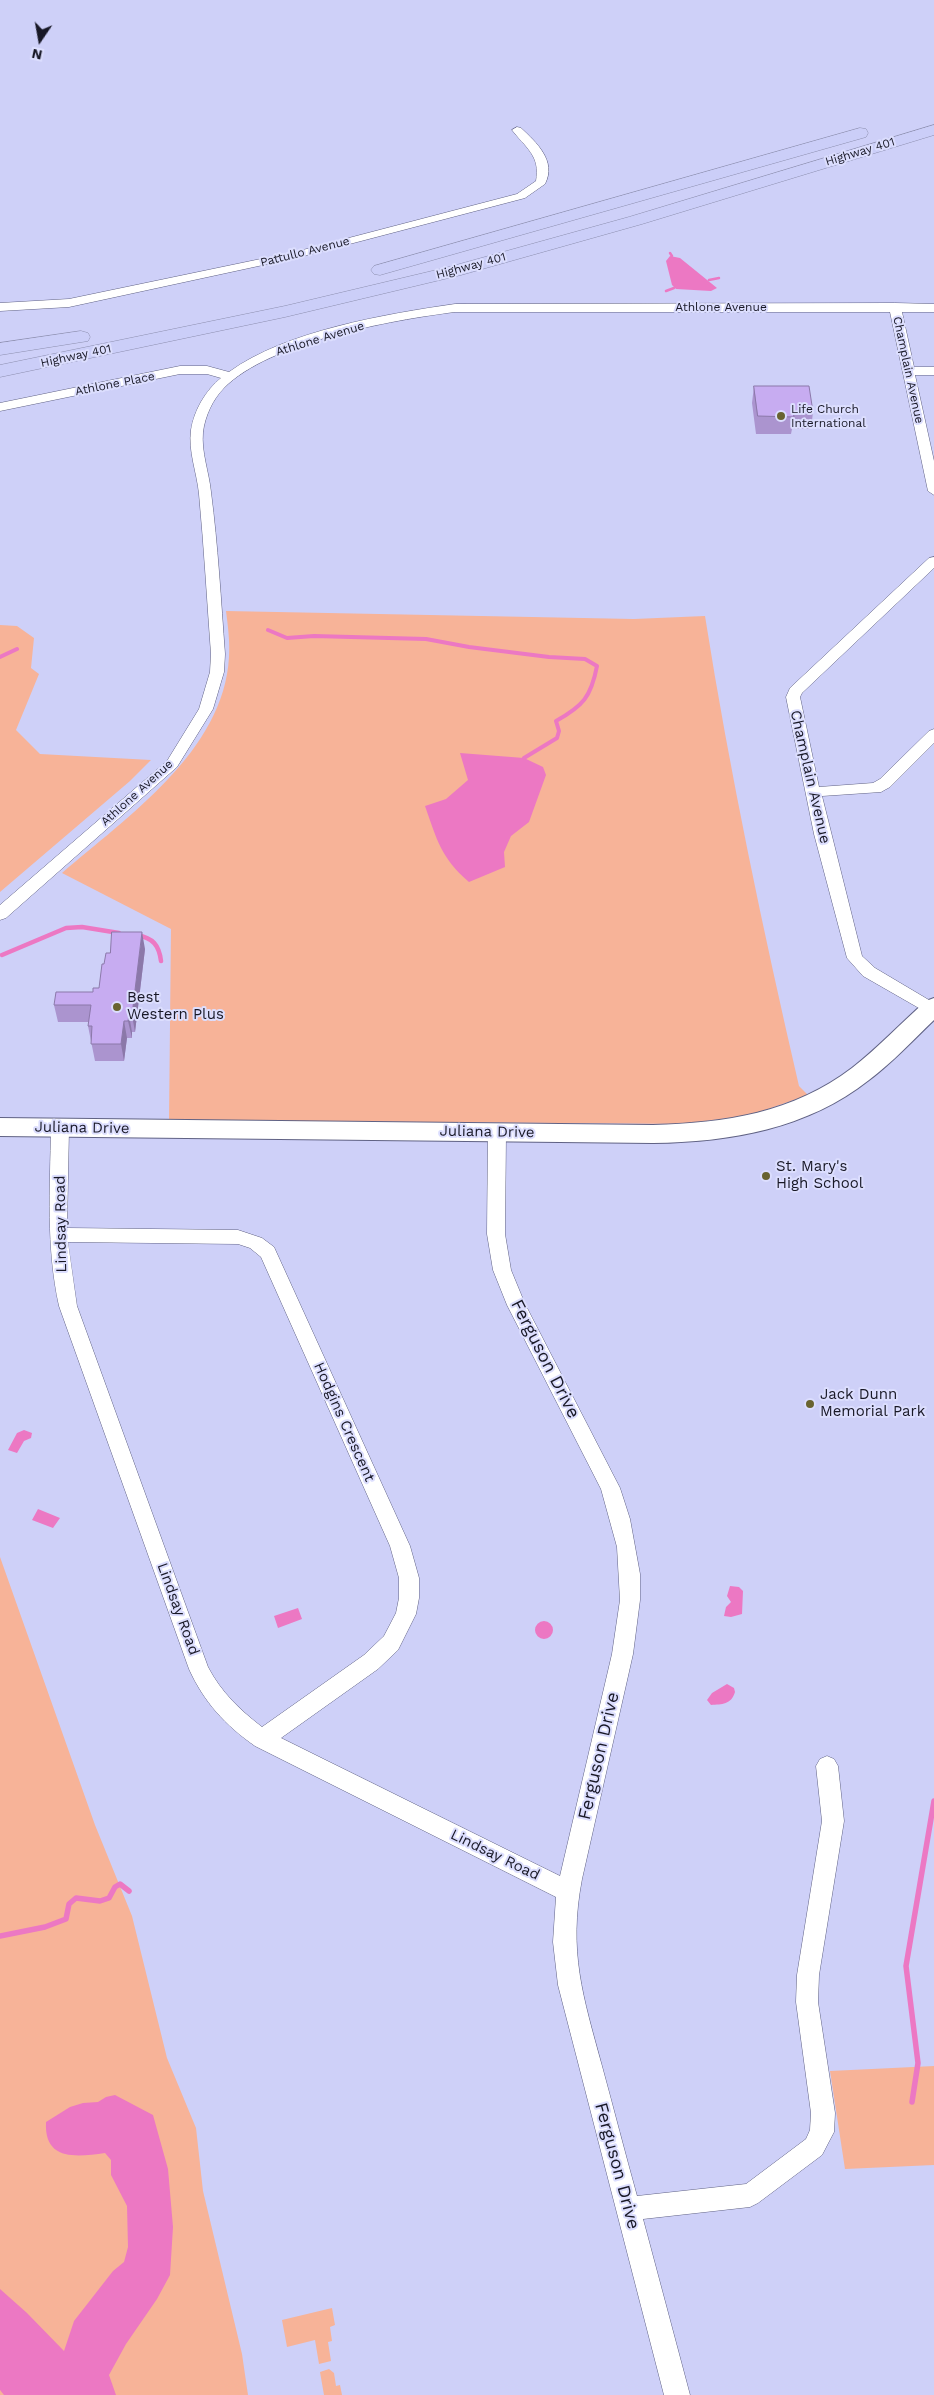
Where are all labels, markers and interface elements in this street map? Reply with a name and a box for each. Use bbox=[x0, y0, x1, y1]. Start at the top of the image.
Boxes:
north arrow bbox=[15, 15, 65, 65]
text: N bbox=[30, 46, 44, 64]
street label: Highway 401 bbox=[824, 135, 896, 169]
street label: Pattullo Avenue bbox=[259, 234, 351, 270]
street label: Highway 401 bbox=[434, 250, 508, 282]
street label: Athlone Avenue bbox=[675, 300, 767, 314]
street label: Champlain Avenue bbox=[890, 315, 926, 425]
street label: Athlone Avenue bbox=[274, 319, 366, 359]
street label: Highway 401 bbox=[39, 341, 113, 371]
street label: Athlone Place bbox=[74, 369, 156, 399]
place label: Life Church International bbox=[791, 402, 866, 430]
marker: Life Church International bbox=[775, 410, 787, 422]
street label: Champlain Avenue bbox=[786, 709, 834, 845]
street label: Athlone Avenue bbox=[98, 757, 176, 829]
place label: Best Western Plus bbox=[127, 989, 224, 1024]
marker: Best Western Plus bbox=[111, 1001, 123, 1013]
street label: Juliana Drive bbox=[34, 1118, 130, 1138]
street label: Juliana Drive bbox=[439, 1122, 535, 1142]
place label: St. Mary's High School bbox=[776, 1158, 863, 1193]
marker: St. Mary's High School bbox=[760, 1170, 772, 1182]
street label: Lindsay Road bbox=[51, 1175, 71, 1273]
street label: Ferguson Drive bbox=[506, 1296, 584, 1422]
street label: Hodgins Crescent bbox=[310, 1359, 378, 1485]
place label: Jack Dunn Memorial Park bbox=[820, 1386, 925, 1421]
marker: Jack Dunn Memorial Park bbox=[804, 1398, 816, 1410]
street label: Lindsay Road bbox=[153, 1560, 203, 1658]
street label: Ferguson Drive bbox=[574, 1690, 624, 1822]
street label: Lindsay Road bbox=[447, 1826, 543, 1884]
street label: Ferguson Drive bbox=[590, 2100, 644, 2232]

